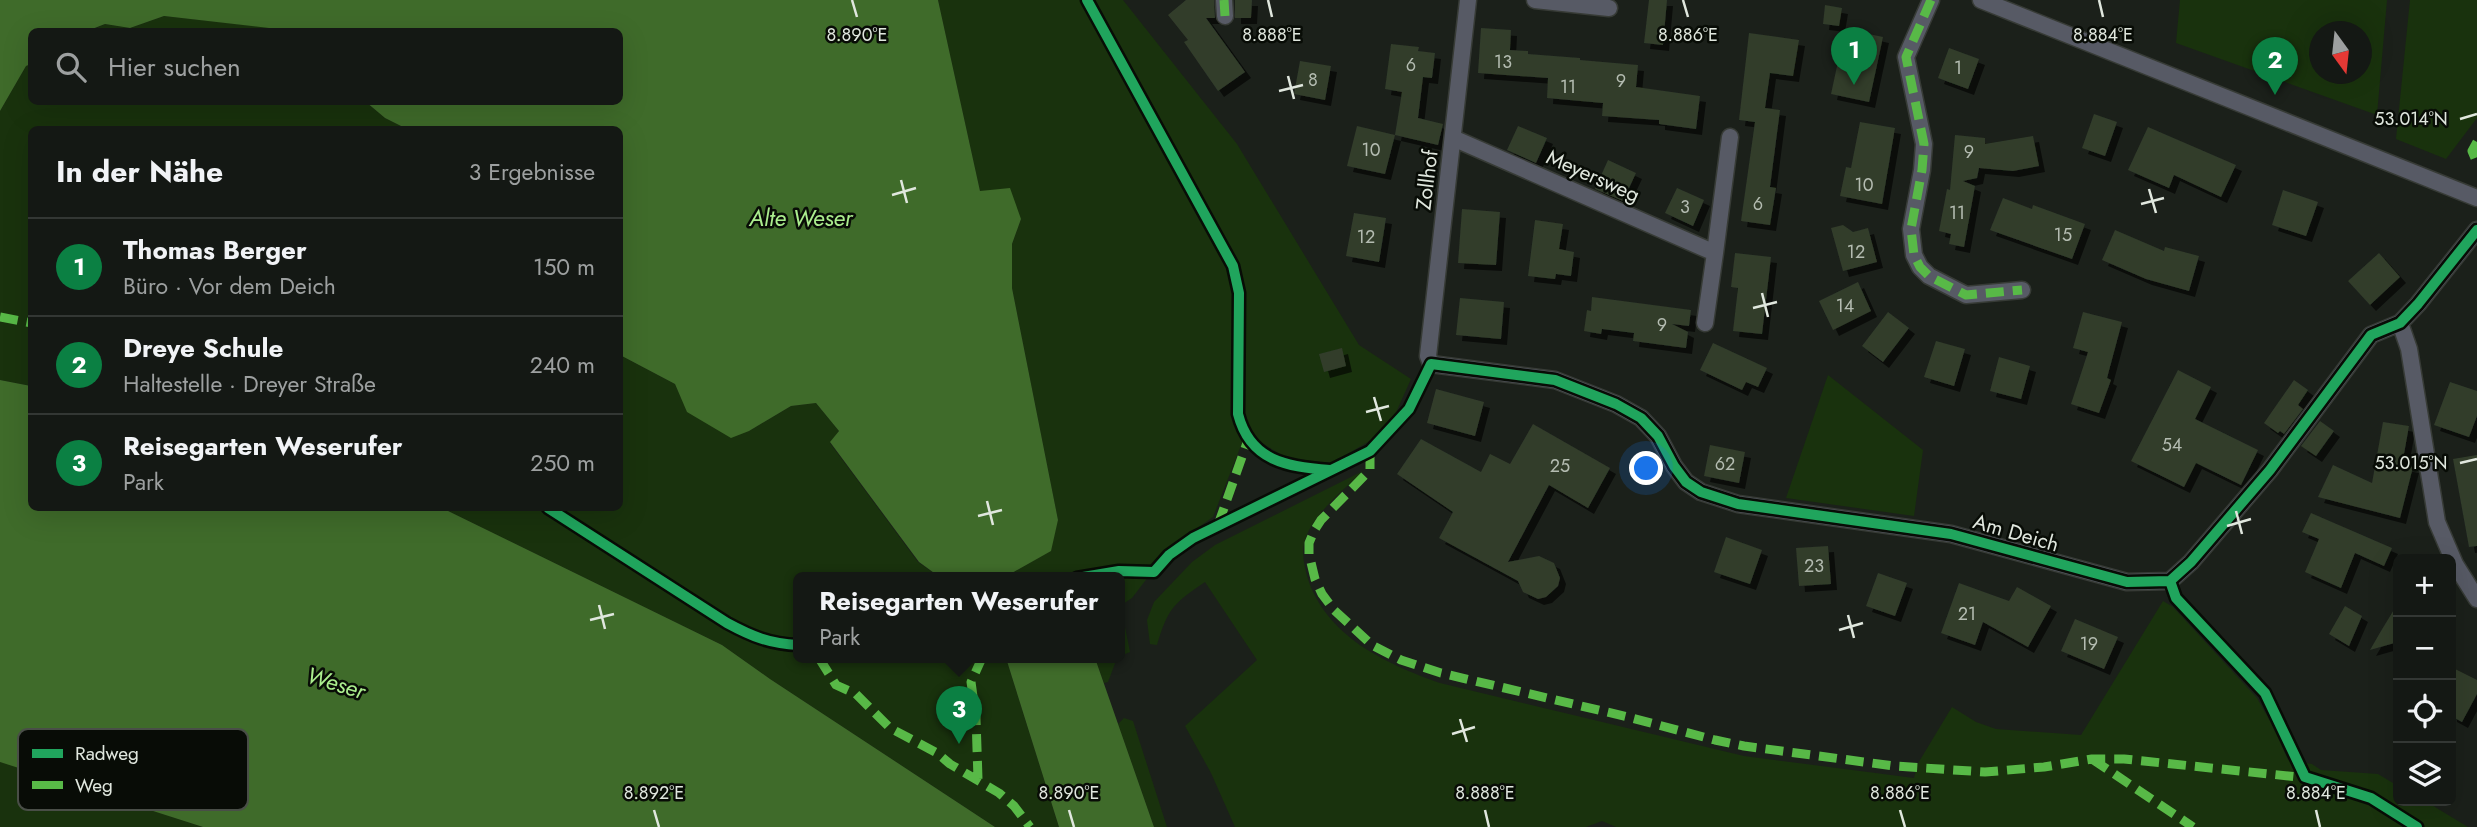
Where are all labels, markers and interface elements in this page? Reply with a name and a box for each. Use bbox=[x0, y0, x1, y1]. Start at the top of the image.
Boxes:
north arrow bbox=[2309, 21, 2372, 84]
text: 8.890°E bbox=[827, 22, 887, 48]
text: 8.888°E bbox=[1242, 22, 1302, 48]
text: 8.886°E bbox=[1658, 22, 1718, 48]
text: 8.884°E bbox=[2073, 22, 2133, 48]
pin: 1 bbox=[1831, 27, 1877, 85]
search box bbox=[28, 28, 623, 105]
pin: 2 bbox=[2252, 37, 2298, 95]
icon: search bbox=[52, 48, 90, 86]
text: Hier suchen bbox=[108, 48, 241, 86]
house number: 13 bbox=[1494, 49, 1512, 75]
house number: 6 bbox=[1406, 52, 1416, 78]
house number: 1 bbox=[1954, 55, 1962, 81]
house number: 8 bbox=[1308, 67, 1318, 93]
house number: 9 bbox=[1616, 68, 1626, 94]
house number: 11 bbox=[1560, 74, 1576, 100]
text: 53.014°N bbox=[2374, 106, 2448, 132]
house number: 10 bbox=[1362, 137, 1381, 163]
house number: 9 bbox=[1964, 139, 1974, 165]
street label: Meyersweg bbox=[1541, 142, 1645, 210]
street label: Zollhof bbox=[1408, 147, 1446, 212]
text: In der Nähe bbox=[56, 150, 223, 193]
text: 3 Ergebnisse bbox=[469, 155, 595, 189]
house number: 10 bbox=[1855, 172, 1874, 198]
house number: 6 bbox=[1753, 191, 1763, 217]
house number: 3 bbox=[1680, 194, 1690, 220]
house number: 11 bbox=[1949, 200, 1965, 226]
water label: Alte Weser bbox=[748, 201, 854, 235]
house number: 15 bbox=[2054, 222, 2072, 248]
house number: 12 bbox=[1357, 224, 1375, 250]
text: Thomas Berger bbox=[123, 231, 307, 269]
house number: 12 bbox=[1847, 239, 1865, 265]
text: 1 bbox=[73, 250, 85, 284]
text: 150 m bbox=[533, 250, 595, 284]
text: Büro · Vor dem Deich bbox=[123, 269, 336, 303]
house number: 14 bbox=[1836, 293, 1854, 319]
house number: 9 bbox=[1657, 312, 1667, 338]
text: Dreye Schule bbox=[123, 329, 283, 367]
text: 2 bbox=[71, 348, 87, 382]
text: 240 m bbox=[530, 348, 595, 382]
text: Haltestelle · Dreyer Straße bbox=[123, 367, 376, 401]
text: Reisegarten Weserufer bbox=[123, 427, 403, 465]
house number: 54 bbox=[2162, 432, 2182, 458]
text: 3 bbox=[72, 446, 86, 480]
text: 250 m bbox=[530, 446, 595, 480]
text: 53.015°N bbox=[2374, 450, 2448, 476]
your location bbox=[1629, 451, 1663, 485]
house number: 62 bbox=[1715, 451, 1735, 477]
house number: 25 bbox=[1550, 453, 1570, 479]
text: Park bbox=[123, 465, 164, 499]
street label: Am Deich bbox=[1969, 506, 2063, 560]
house number: 23 bbox=[1804, 553, 1824, 579]
map controls bbox=[2393, 554, 2456, 806]
button: + bbox=[2393, 554, 2456, 617]
popup bbox=[793, 572, 1125, 663]
text: Reisegarten Weserufer bbox=[819, 582, 1099, 620]
house number: 21 bbox=[1958, 601, 1976, 627]
button: − bbox=[2393, 617, 2456, 680]
text: Park bbox=[819, 620, 860, 654]
house number: 19 bbox=[2080, 631, 2098, 657]
water label: Weser bbox=[302, 658, 371, 708]
button: locate bbox=[2393, 680, 2456, 743]
pin: 3 bbox=[936, 686, 982, 744]
legend bbox=[18, 729, 248, 810]
text: Radweg bbox=[75, 740, 139, 767]
button: layers bbox=[2393, 743, 2456, 806]
text: Weg bbox=[75, 772, 113, 799]
text: 8.892°E bbox=[624, 780, 684, 806]
text: 8.890°E bbox=[1039, 780, 1099, 806]
text: 8.888°E bbox=[1455, 780, 1515, 806]
text: 8.886°E bbox=[1870, 780, 1930, 806]
text: 8.884°E bbox=[2286, 780, 2346, 806]

